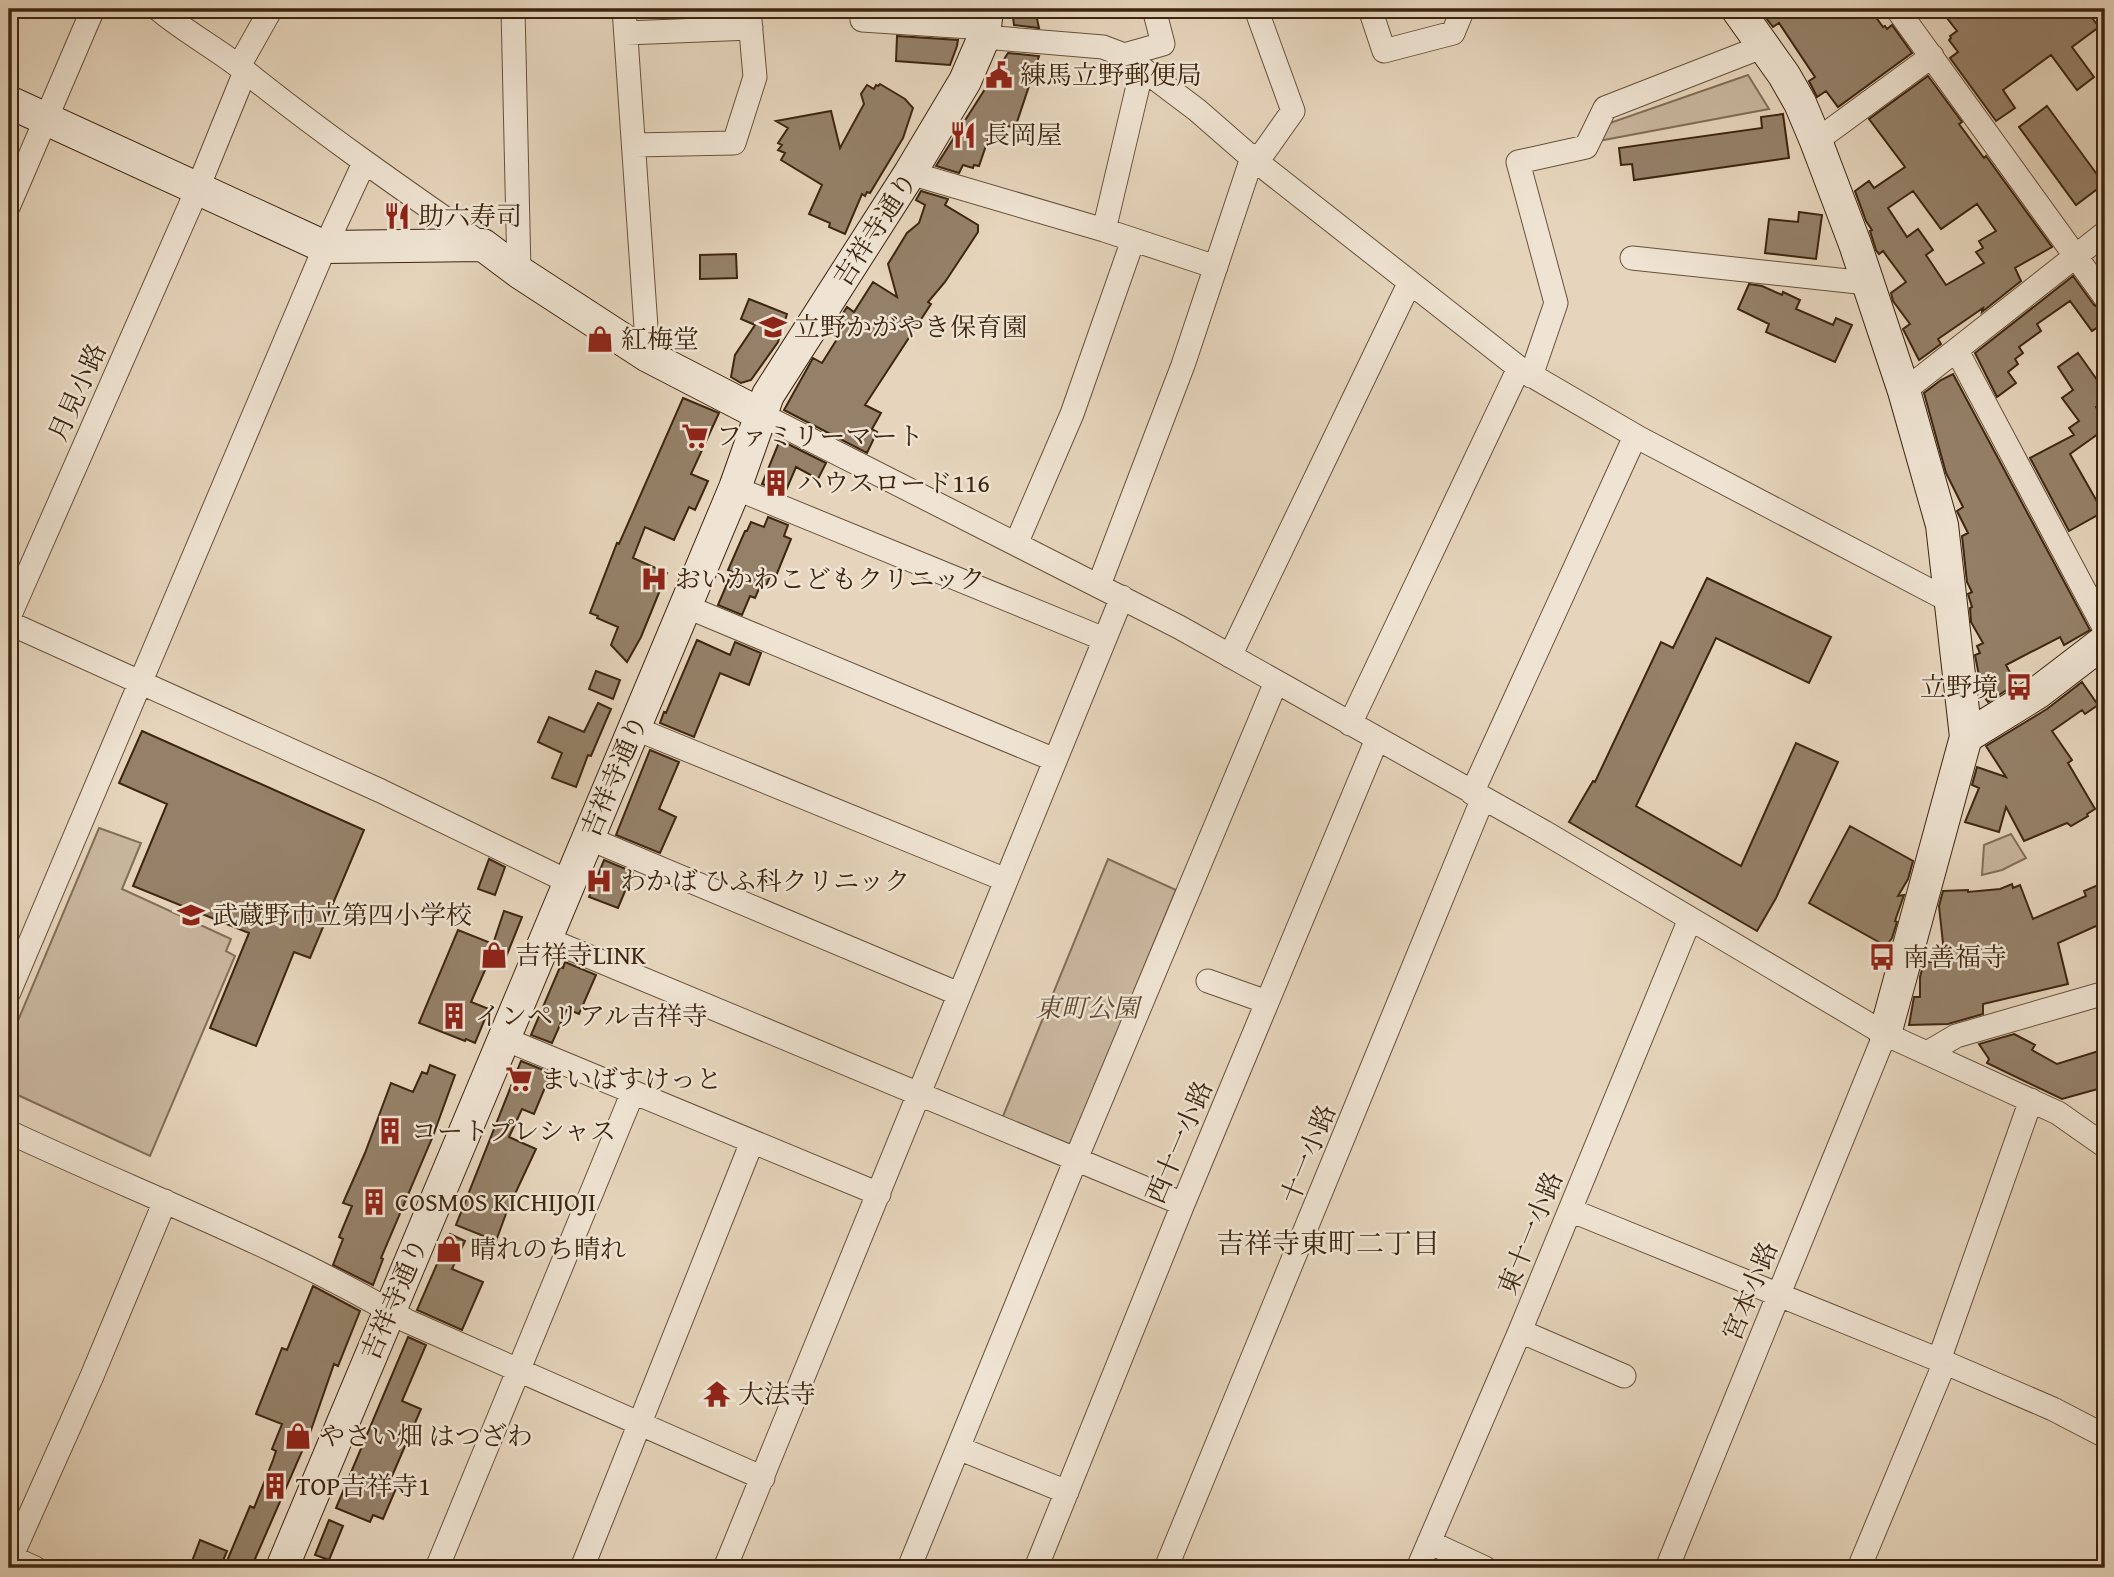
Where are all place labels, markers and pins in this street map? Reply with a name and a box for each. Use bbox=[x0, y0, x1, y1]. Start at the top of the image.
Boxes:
place label: 練馬立野郵便局 bbox=[1020, 55, 1202, 94]
public building icon: 練馬立野郵便局 bbox=[984, 60, 1014, 90]
place label: 長岡屋 bbox=[984, 115, 1062, 154]
restaurant icon: 長岡屋 bbox=[948, 120, 978, 150]
place label: 助六寿司 bbox=[418, 196, 522, 235]
restaurant icon: 助六寿司 bbox=[382, 201, 412, 231]
place label: 立野かがやき保育園 bbox=[794, 307, 1028, 346]
school or university icon: 立野かがやき保育園 bbox=[758, 312, 788, 342]
place label: 紅梅堂 bbox=[621, 319, 699, 358]
shop icon: 紅梅堂 bbox=[585, 324, 615, 354]
place label: ファミリーマート bbox=[716, 416, 923, 455]
supermarket icon: ファミリーマート bbox=[680, 421, 710, 451]
place label: ハウスロード116 bbox=[797, 463, 990, 502]
building icon: ハウスロード116 bbox=[761, 468, 791, 498]
place label: おいかわこどもクリニック bbox=[675, 559, 985, 598]
hospital icon: おいかわこどもクリニック bbox=[639, 564, 669, 594]
place label: 立野境 bbox=[1920, 667, 1998, 706]
bus stop icon: 立野境 bbox=[2004, 672, 2034, 702]
place label: わかば ひふ科クリニック bbox=[620, 861, 910, 900]
hospital icon: わかば ひふ科クリニック bbox=[584, 866, 614, 896]
place label: 武蔵野市立第四小学校 bbox=[212, 895, 472, 934]
school or university icon: 武蔵野市立第四小学校 bbox=[176, 900, 206, 930]
place label: 吉祥寺LINK bbox=[515, 935, 647, 974]
place label: 南善福寺 bbox=[1903, 937, 2007, 976]
shop icon: 吉祥寺LINK bbox=[479, 940, 509, 970]
bus stop icon: 南善福寺 bbox=[1867, 942, 1897, 972]
place label: インペリアル吉祥寺 bbox=[475, 996, 708, 1035]
building icon: インペリアル吉祥寺 bbox=[439, 1001, 469, 1031]
place label: まいばすけっと bbox=[540, 1059, 722, 1098]
supermarket icon: まいばすけっと bbox=[504, 1064, 534, 1094]
place label: コートプレシャス bbox=[411, 1111, 616, 1150]
building icon: コートプレシャス bbox=[375, 1116, 405, 1146]
place label: COSMOS KICHIJOJI bbox=[395, 1182, 596, 1221]
building icon: COSMOS KICHIJOJI bbox=[359, 1187, 389, 1217]
place label: 晴れのち晴れ bbox=[470, 1229, 626, 1268]
shop icon: 晴れのち晴れ bbox=[434, 1234, 464, 1264]
place label: 大法寺 bbox=[738, 1374, 816, 1413]
temple icon: 大法寺 bbox=[702, 1379, 732, 1409]
place label: やさい畑 はつざわ bbox=[319, 1416, 533, 1455]
shop icon: やさい畑 はつざわ bbox=[283, 1421, 313, 1451]
place label: TOP吉祥寺1 bbox=[296, 1466, 431, 1505]
building icon: TOP吉祥寺1 bbox=[260, 1471, 290, 1501]

